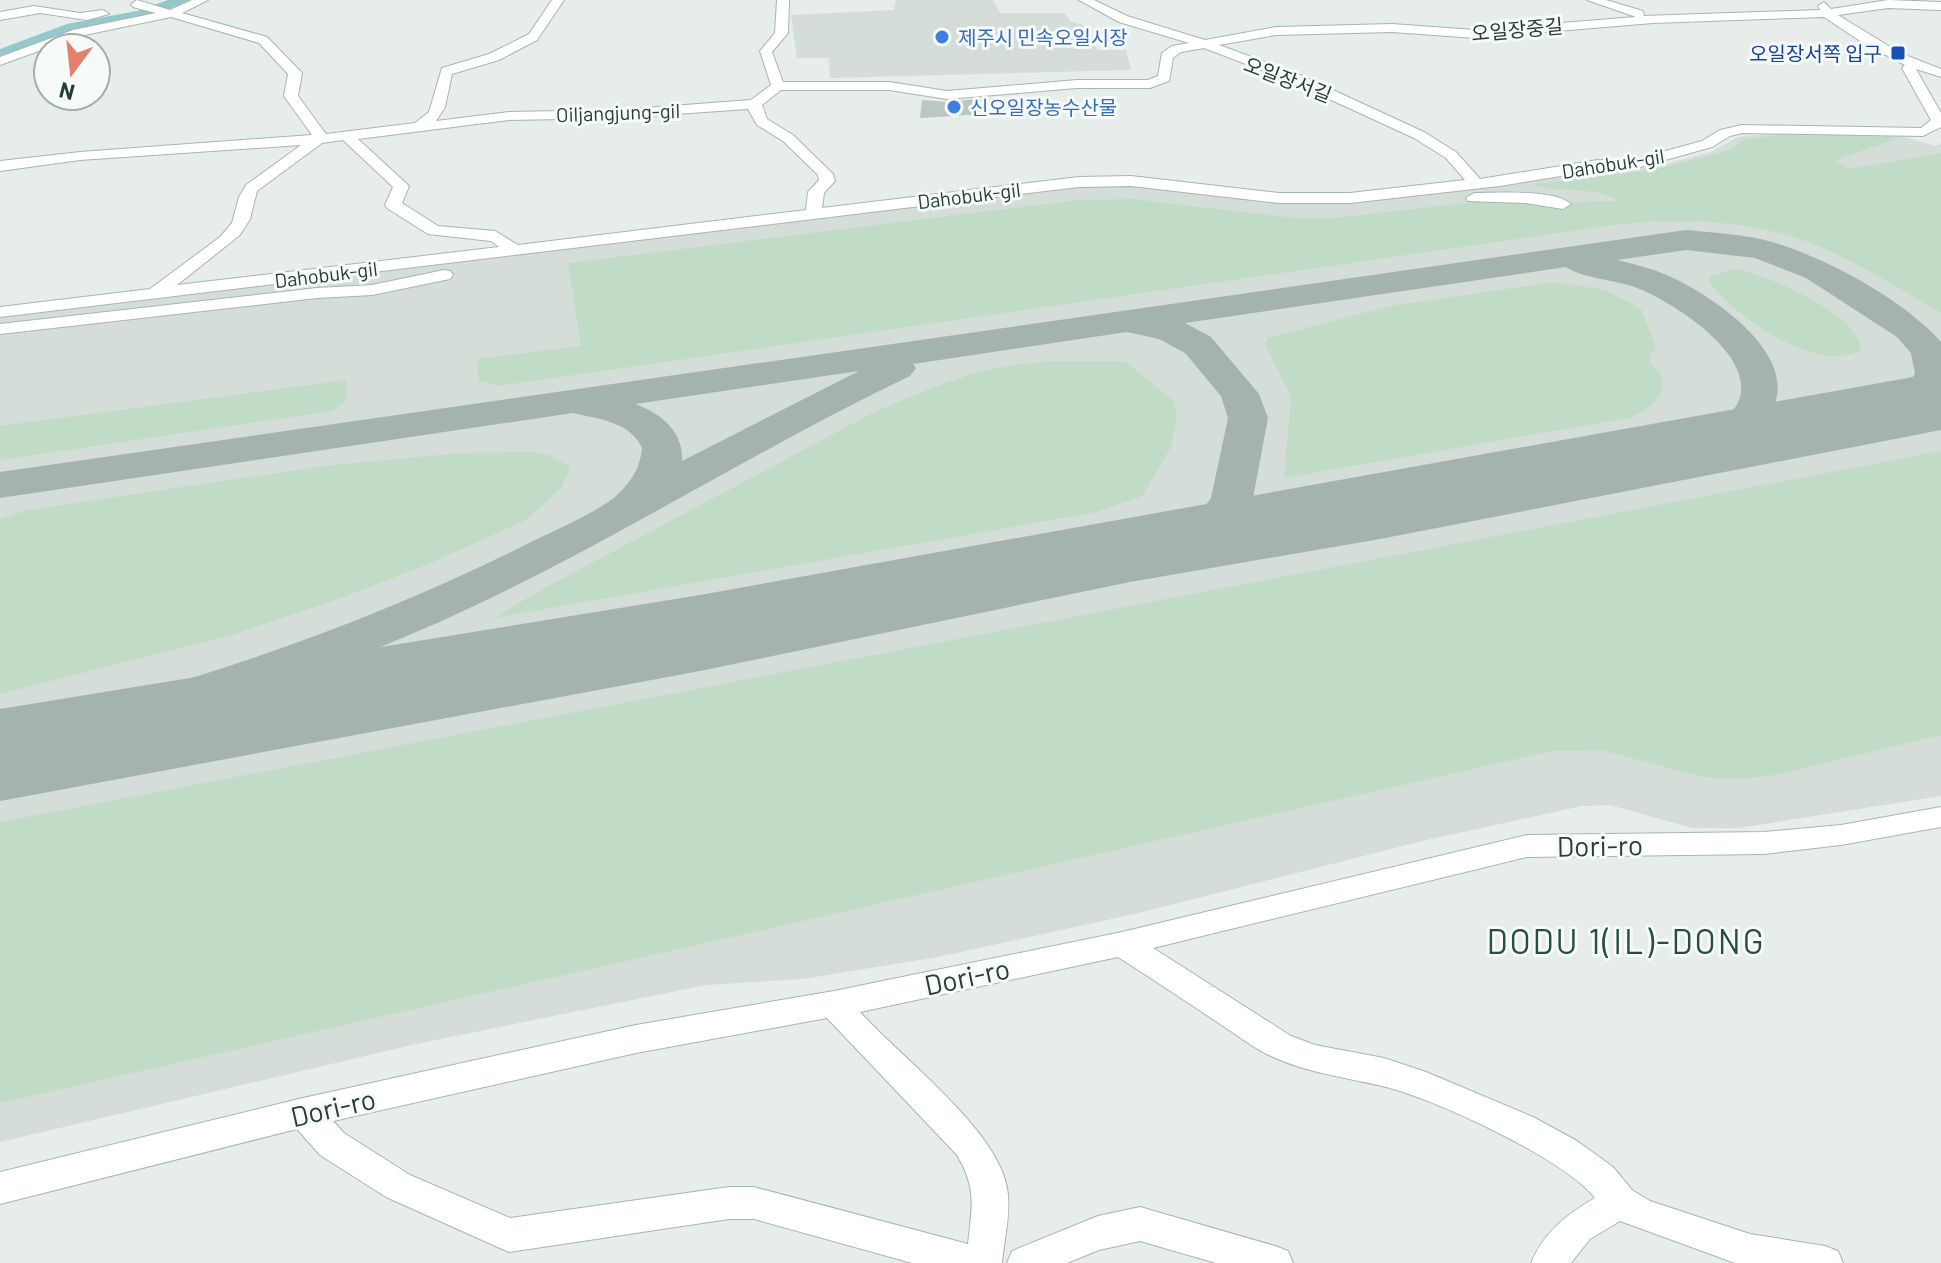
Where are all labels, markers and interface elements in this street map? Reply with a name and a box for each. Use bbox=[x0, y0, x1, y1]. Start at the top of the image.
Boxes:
street label: 오일장중길 bbox=[1470, 13, 1564, 45]
place label: 제주시 민속오일시장 bbox=[958, 25, 1128, 49]
marker: 제주시 민속오일시장 bbox=[933, 28, 951, 46]
north arrow bbox=[32, 32, 112, 112]
place label: 오일장서쪽 입구 bbox=[1749, 41, 1882, 65]
marker: 오일장서쪽 입구 bbox=[1889, 44, 1907, 62]
street label: 오일장서길 bbox=[1241, 51, 1335, 107]
text: N bbox=[56, 78, 77, 107]
place label: 신오일장농수산물 bbox=[970, 95, 1117, 119]
street label: Oiljangjung-gil bbox=[556, 98, 680, 126]
marker: 신오일장농수산물 bbox=[945, 98, 963, 116]
street label: Dahobuk-gil bbox=[1560, 143, 1666, 183]
street label: Dahobuk-gil bbox=[916, 177, 1022, 213]
street label: Dahobuk-gil bbox=[273, 256, 379, 292]
street label: Dori-ro bbox=[1557, 827, 1643, 863]
district label: DODU 1(IL)-DONG bbox=[1486, 920, 1766, 961]
street label: Dori-ro bbox=[921, 950, 1013, 1002]
street label: Dori-ro bbox=[287, 1081, 379, 1133]

